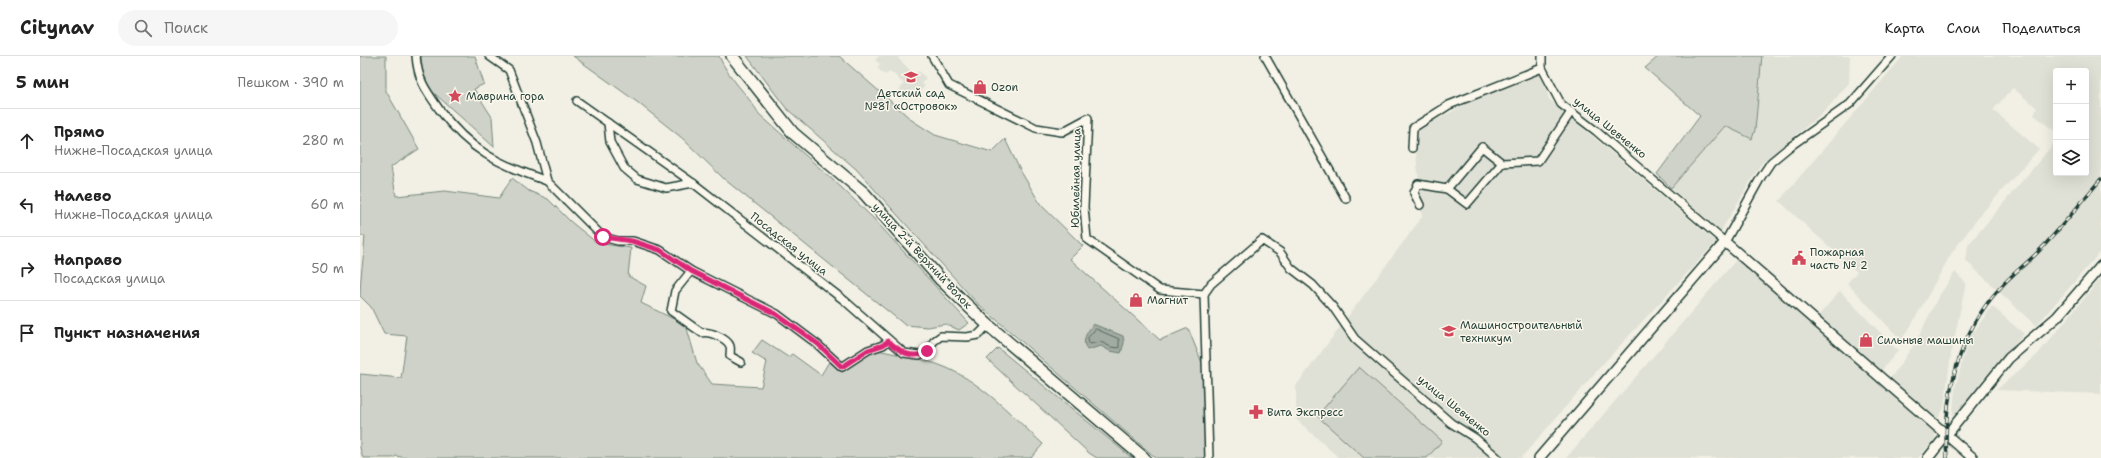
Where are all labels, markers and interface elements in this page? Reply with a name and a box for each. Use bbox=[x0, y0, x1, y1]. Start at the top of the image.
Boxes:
search box bbox=[118, 10, 398, 46]
text: Citynav bbox=[20, 15, 94, 40]
icon: search bbox=[132, 17, 154, 39]
text: Поиск bbox=[164, 18, 208, 38]
text: Карта bbox=[1884, 19, 1925, 37]
text: Слои bbox=[1947, 19, 1980, 37]
text: Поделиться bbox=[2002, 19, 2081, 37]
map controls bbox=[2053, 68, 2089, 176]
button: + bbox=[2053, 68, 2089, 104]
school or university icon: Детский сад №81 «Островок» bbox=[903, 69, 919, 85]
text: 5 мин bbox=[16, 71, 69, 93]
text: Пешком · 390 m bbox=[238, 74, 344, 91]
shop icon: Ozon bbox=[972, 79, 988, 95]
place label: Ozon bbox=[991, 80, 1019, 95]
place label: Детский сад №81 «Островок» bbox=[865, 86, 957, 114]
place icon: Маврина гора bbox=[447, 88, 463, 104]
place label: Маврина гора bbox=[466, 89, 544, 104]
street label: улица Шевченко bbox=[1570, 94, 1650, 162]
button: − bbox=[2053, 104, 2089, 140]
text: Прямо bbox=[54, 122, 104, 142]
street label: Юбилейная улица bbox=[1068, 128, 1084, 228]
icon: ahead bbox=[16, 130, 38, 152]
text: 280 m bbox=[302, 132, 344, 149]
button: layers bbox=[2053, 140, 2089, 176]
text: Нижне-Посадская улица bbox=[54, 142, 213, 159]
text: Налево bbox=[54, 186, 112, 206]
icon: left bbox=[16, 194, 38, 216]
text: 60 m bbox=[311, 196, 344, 213]
street label: улица 2-й Верхний Волок bbox=[869, 200, 975, 312]
text: Нижне-Посадская улица bbox=[54, 206, 213, 223]
street label: Посадская улица bbox=[747, 209, 831, 279]
route start bbox=[594, 228, 612, 246]
place label: Пожарная часть № 2 bbox=[1810, 245, 1868, 273]
text: Направо bbox=[54, 250, 122, 270]
public building icon: Пожарная часть № 2 bbox=[1791, 250, 1807, 266]
icon: right bbox=[16, 258, 38, 280]
text: 50 m bbox=[311, 260, 344, 277]
text: Посадская улица bbox=[54, 270, 165, 287]
shop icon: Магнит bbox=[1128, 292, 1144, 308]
place label: Магнит bbox=[1147, 293, 1188, 308]
place label: Машиностроительный техникум bbox=[1460, 318, 1583, 346]
icon: arrive bbox=[16, 322, 38, 344]
text: Пункт назначения bbox=[54, 323, 200, 343]
school or university icon: Машиностроительный техникум bbox=[1441, 323, 1457, 339]
shop icon: Сильные машины bbox=[1858, 332, 1874, 348]
place label: Сильные машины bbox=[1877, 333, 1974, 348]
route end bbox=[918, 342, 936, 360]
street label: улица Шевченко bbox=[1414, 372, 1494, 440]
pharmacy icon: Вита Экспресс bbox=[1248, 404, 1264, 420]
place label: Вита Экспресс bbox=[1267, 405, 1344, 420]

